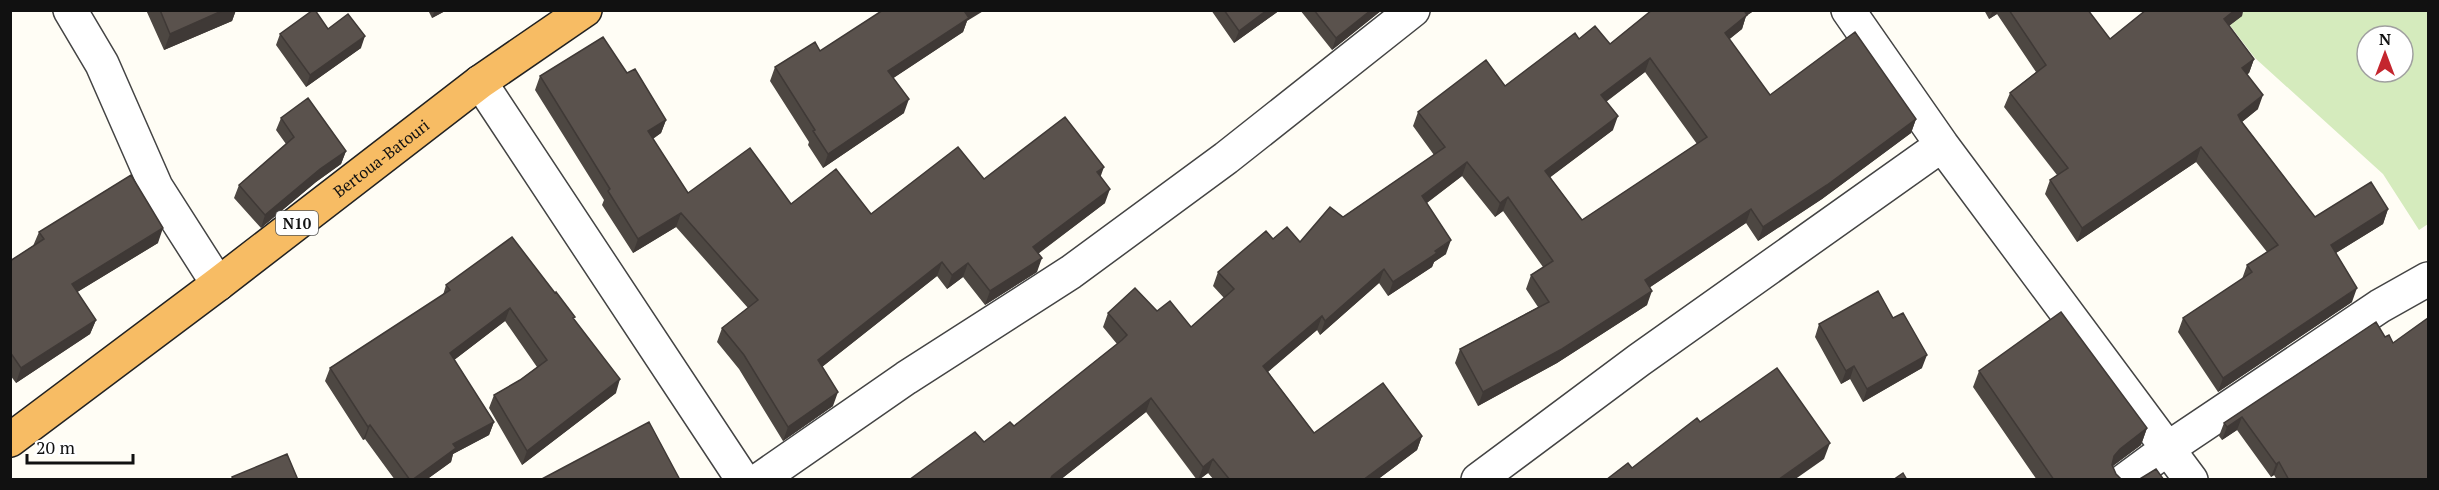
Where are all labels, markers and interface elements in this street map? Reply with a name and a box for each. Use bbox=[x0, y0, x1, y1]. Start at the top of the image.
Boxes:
north arrow bbox=[2355, 24, 2415, 84]
text: N bbox=[2379, 28, 2391, 50]
street label: Bertoua-Batouri bbox=[329, 114, 434, 202]
road number: N10 bbox=[276, 211, 318, 235]
scale bar bbox=[27, 427, 134, 465]
text: 20 m bbox=[36, 435, 76, 459]

